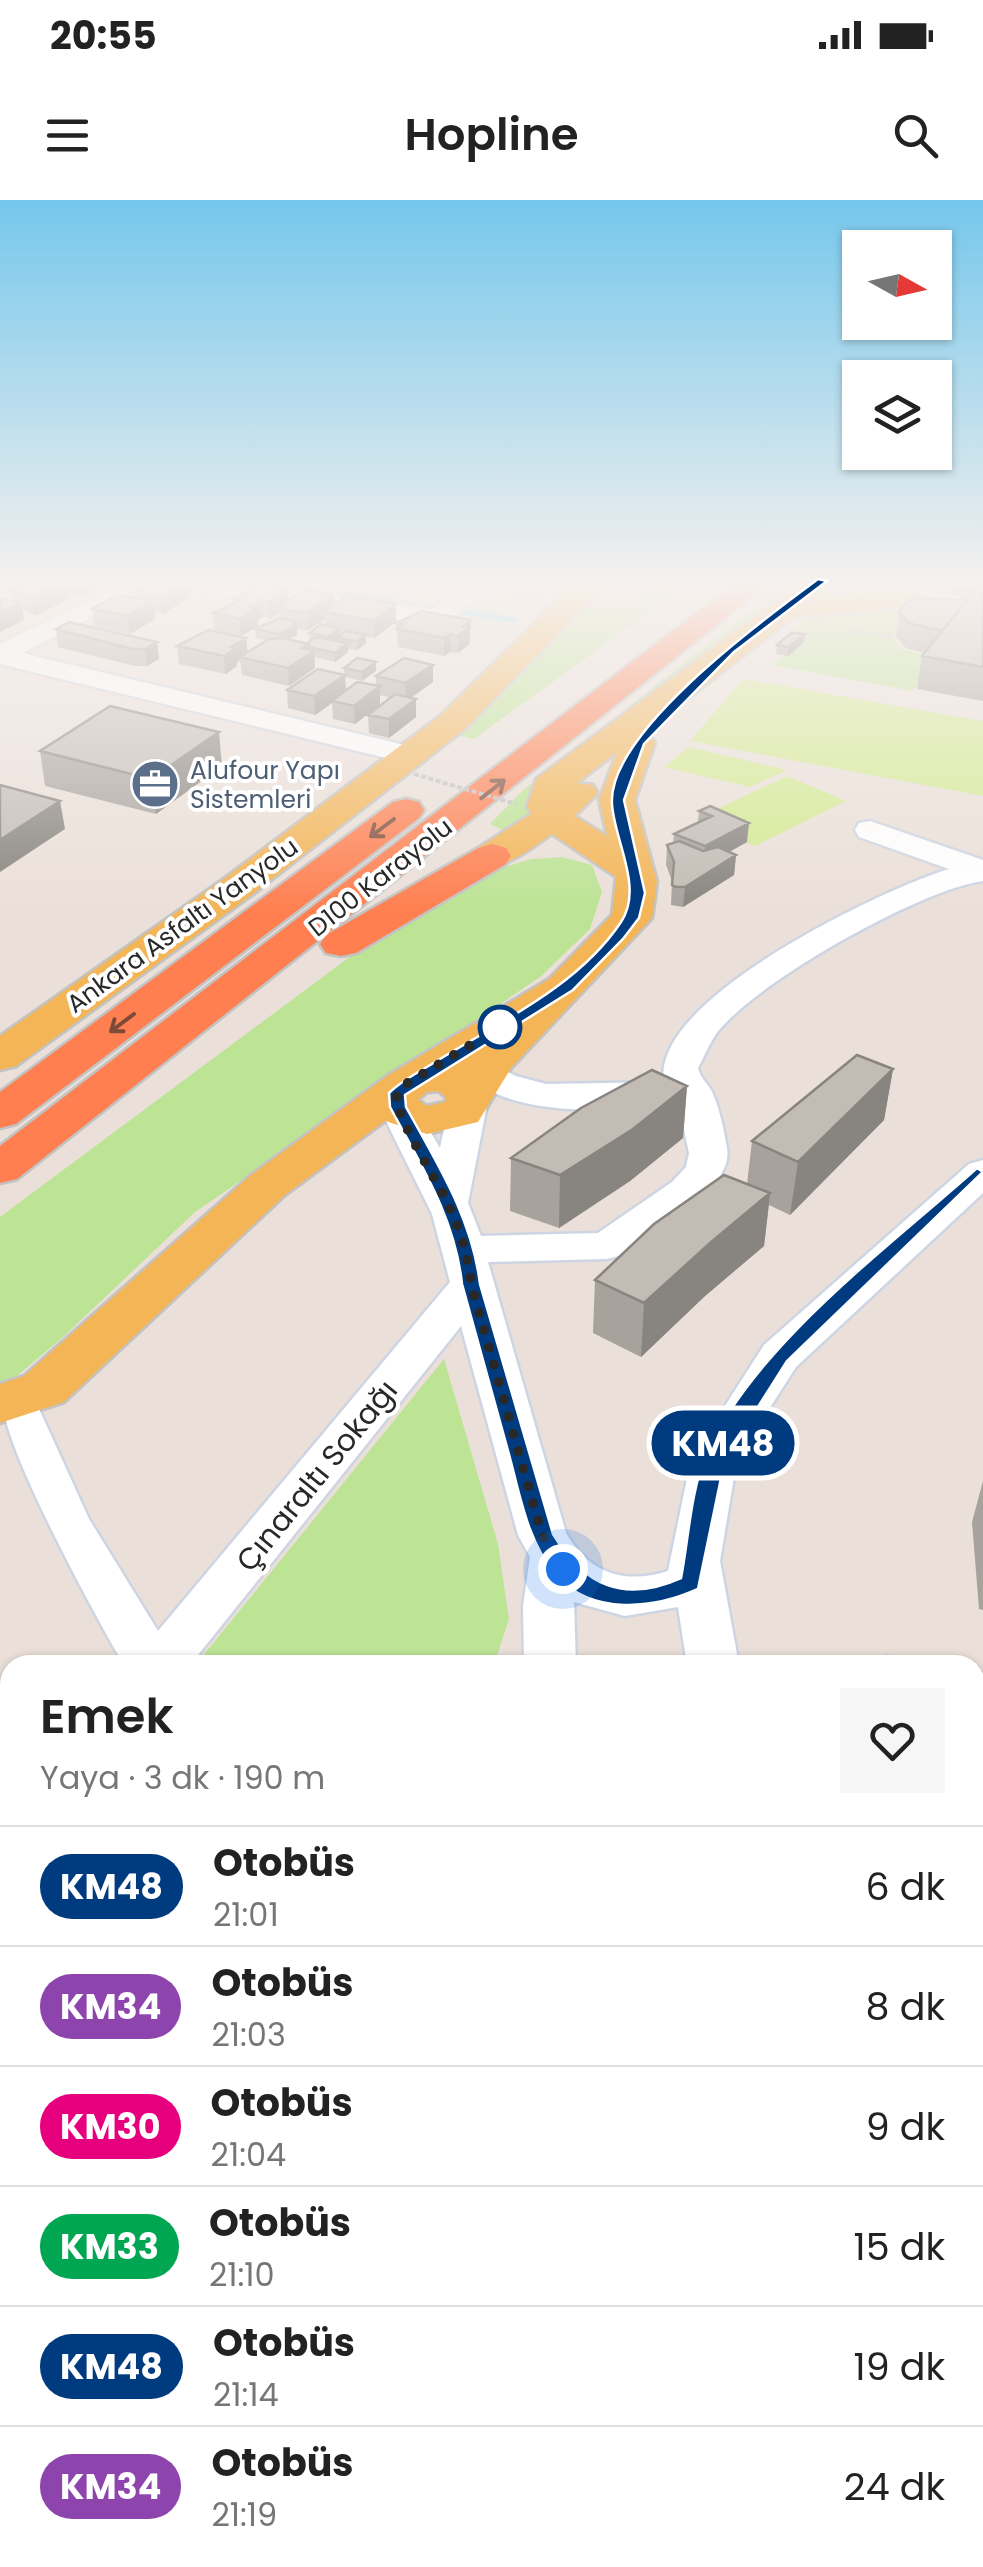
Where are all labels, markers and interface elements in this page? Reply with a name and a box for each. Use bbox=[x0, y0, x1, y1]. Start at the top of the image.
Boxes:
text: 20:55 bbox=[50, 9, 157, 62]
text: Hopline bbox=[404, 103, 579, 166]
icon: menu bbox=[40, 108, 95, 163]
icon: search bbox=[888, 108, 943, 163]
north arrow bbox=[842, 230, 952, 340]
map controls bbox=[842, 230, 952, 470]
button: layers bbox=[842, 360, 952, 470]
place label: Alufour Yapı Sistemleri bbox=[190, 753, 340, 817]
office icon: Alufour Yapı Sistemleri bbox=[129, 758, 181, 810]
one-way arrow bbox=[479, 778, 506, 799]
street label: D100 Karayolu bbox=[301, 810, 460, 945]
one-way arrow bbox=[369, 817, 396, 838]
street label: Ankara Asfaltı Yanyolu bbox=[59, 829, 305, 1021]
unlabelled marker bbox=[479, 1006, 521, 1048]
one-way arrow bbox=[109, 1012, 136, 1033]
street label: Çınaraltı Sokağı bbox=[226, 1371, 407, 1581]
line badge: KM48 bbox=[653, 1410, 793, 1476]
text: KM48 bbox=[672, 1419, 774, 1468]
your location bbox=[538, 1544, 588, 1594]
text: Emek bbox=[40, 1683, 174, 1750]
button: heart bbox=[840, 1688, 945, 1793]
text: Yaya · 3 dk · 190 m bbox=[40, 1755, 325, 1800]
text: Otobüs bbox=[213, 1836, 355, 1889]
text: 6 dk bbox=[865, 1860, 945, 1913]
text: KM48 bbox=[60, 1862, 163, 1911]
text: 21:01 bbox=[213, 1892, 279, 1937]
text: Otobüs bbox=[211, 1956, 354, 2009]
text: 8 dk bbox=[866, 1980, 945, 2033]
text: KM34 bbox=[60, 1982, 161, 2031]
text: 21:03 bbox=[211, 2012, 286, 2057]
text: Otobüs bbox=[211, 2076, 353, 2129]
text: 9 dk bbox=[866, 2100, 945, 2153]
text: KM30 bbox=[60, 2102, 161, 2151]
text: 21:04 bbox=[211, 2132, 286, 2177]
text: Otobüs bbox=[209, 2196, 351, 2249]
text: 15 dk bbox=[854, 2220, 945, 2273]
text: KM33 bbox=[60, 2222, 159, 2271]
text: 21:10 bbox=[209, 2252, 275, 2297]
text: Otobüs bbox=[213, 2316, 355, 2369]
text: 19 dk bbox=[853, 2340, 945, 2393]
text: KM48 bbox=[60, 2342, 163, 2391]
text: 21:14 bbox=[213, 2372, 279, 2417]
text: Otobüs bbox=[211, 2436, 354, 2489]
text: 24 dk bbox=[844, 2460, 945, 2513]
text: KM34 bbox=[60, 2462, 161, 2511]
text: 21:19 bbox=[211, 2492, 277, 2537]

